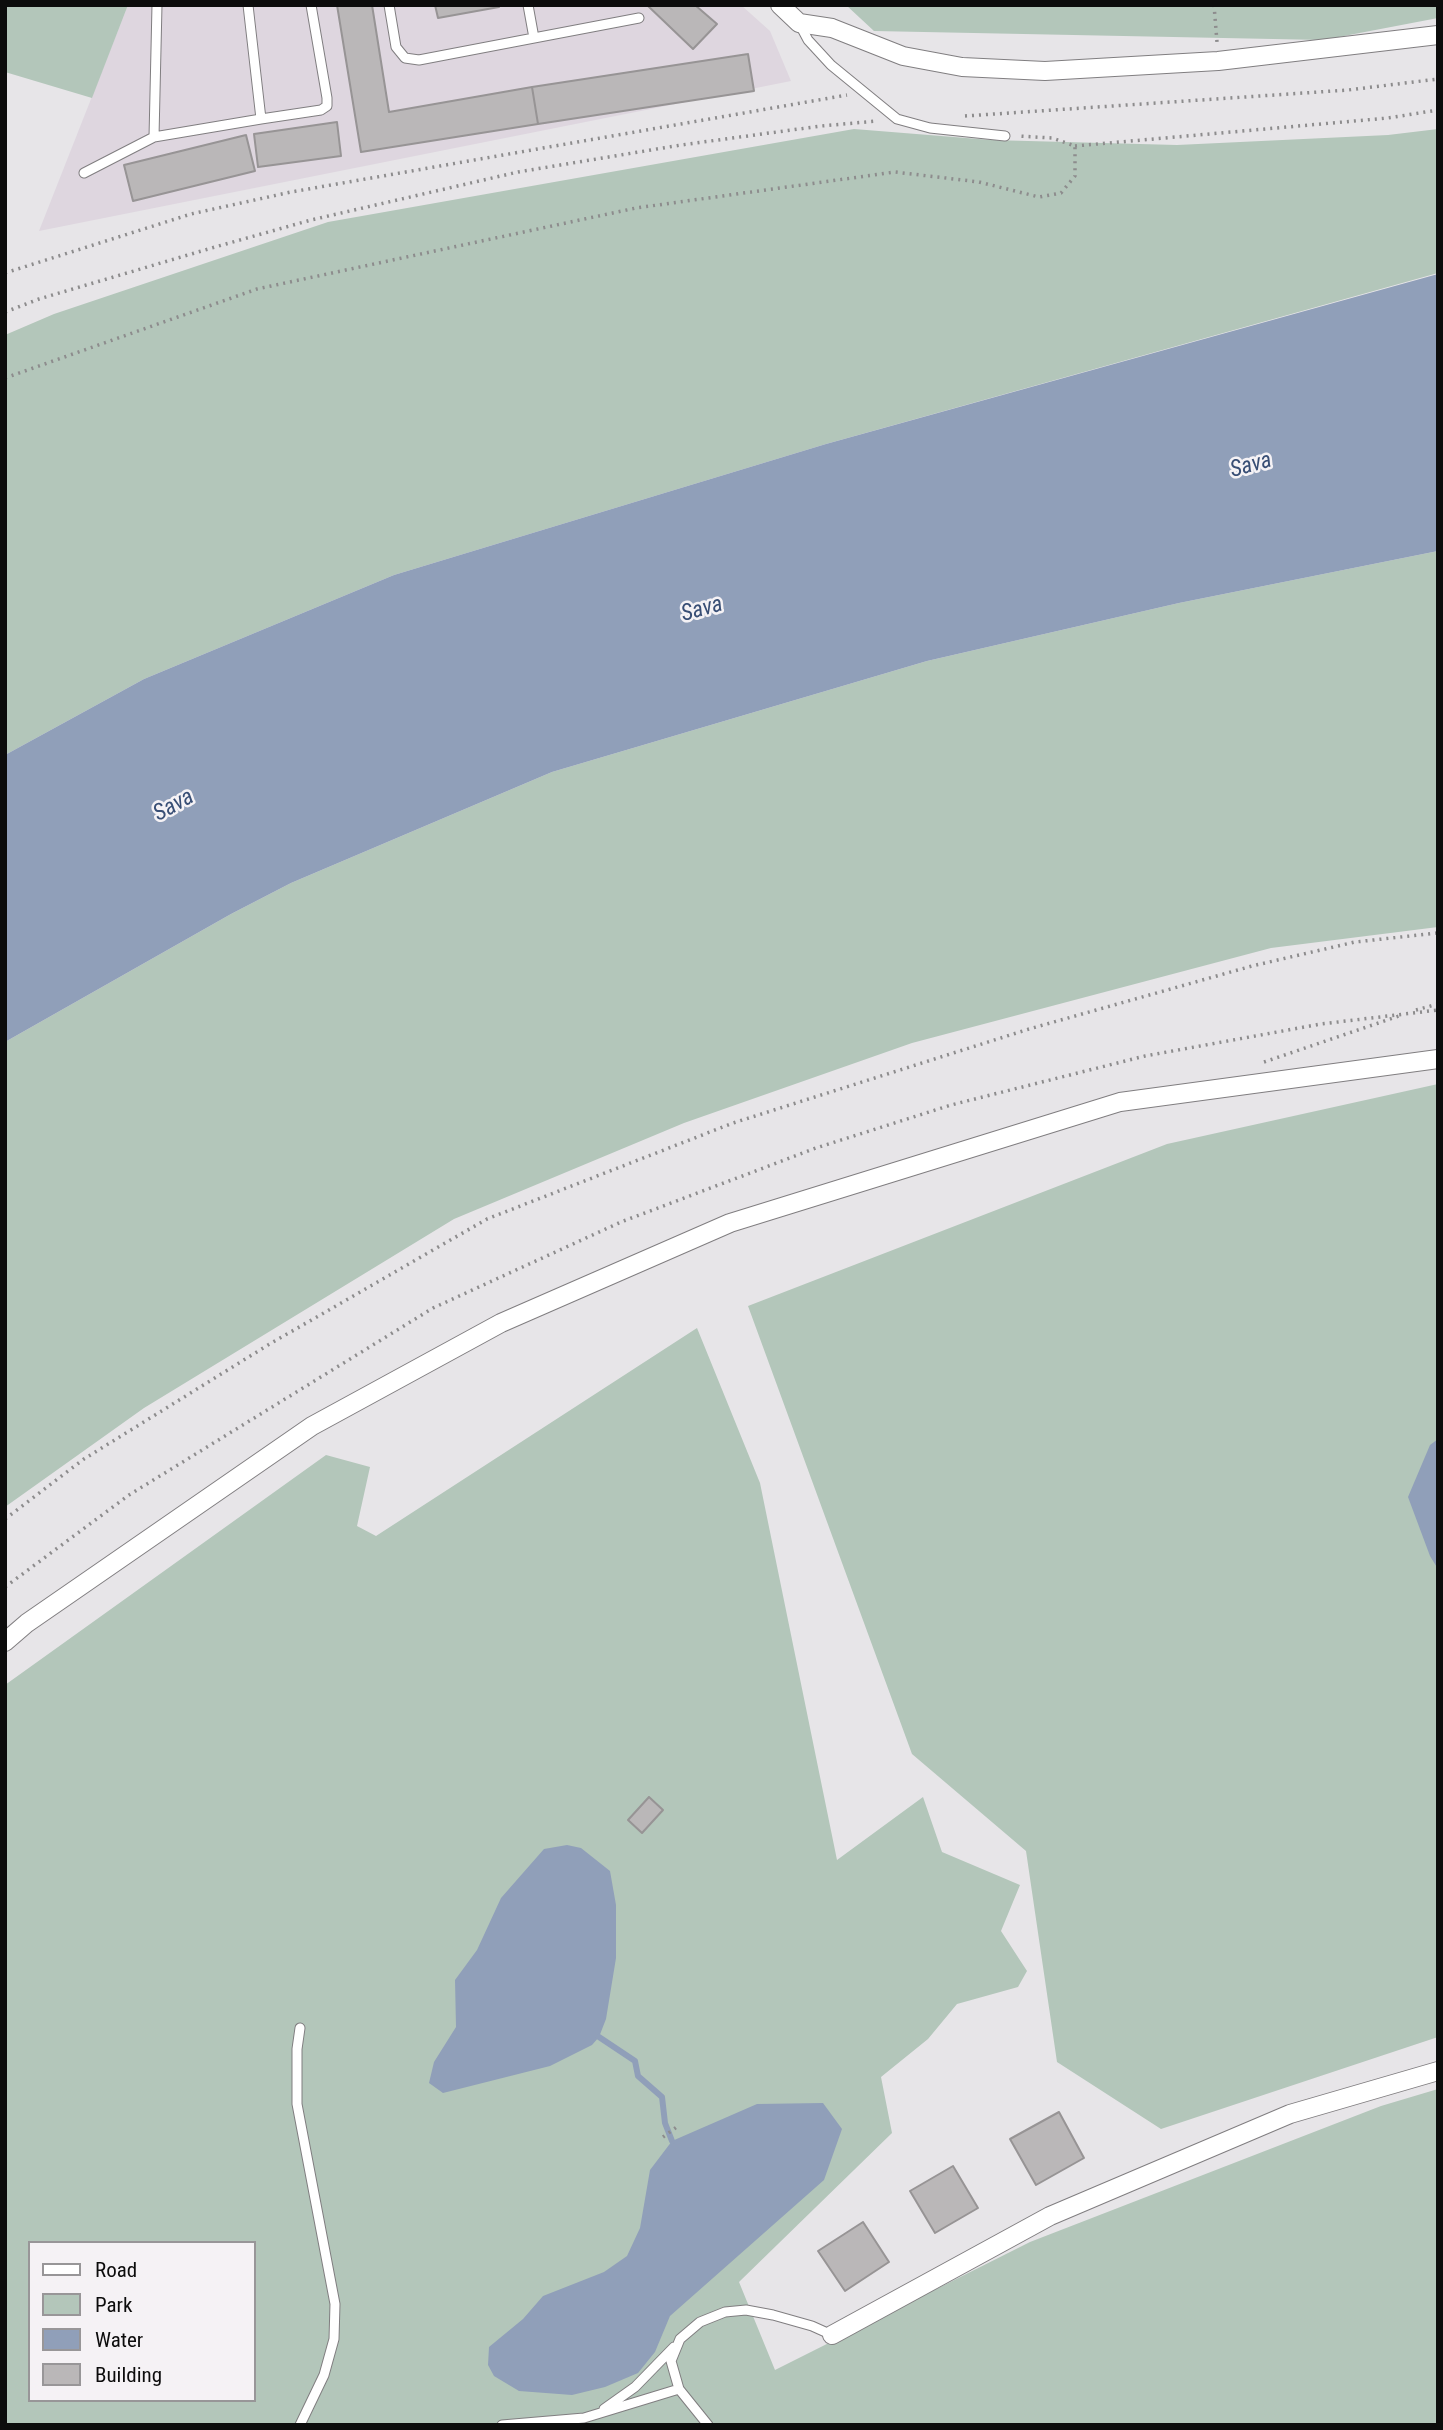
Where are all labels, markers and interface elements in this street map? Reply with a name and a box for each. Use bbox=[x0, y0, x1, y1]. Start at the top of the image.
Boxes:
water label: Sava bbox=[1227, 447, 1275, 485]
water label: Sava bbox=[678, 591, 726, 629]
water label: Sava bbox=[149, 784, 199, 828]
legend bbox=[28, 2241, 256, 2402]
text: Road bbox=[95, 2258, 137, 2282]
text: Park bbox=[95, 2293, 132, 2317]
text: Water bbox=[95, 2328, 143, 2352]
text: Building bbox=[95, 2363, 162, 2387]

